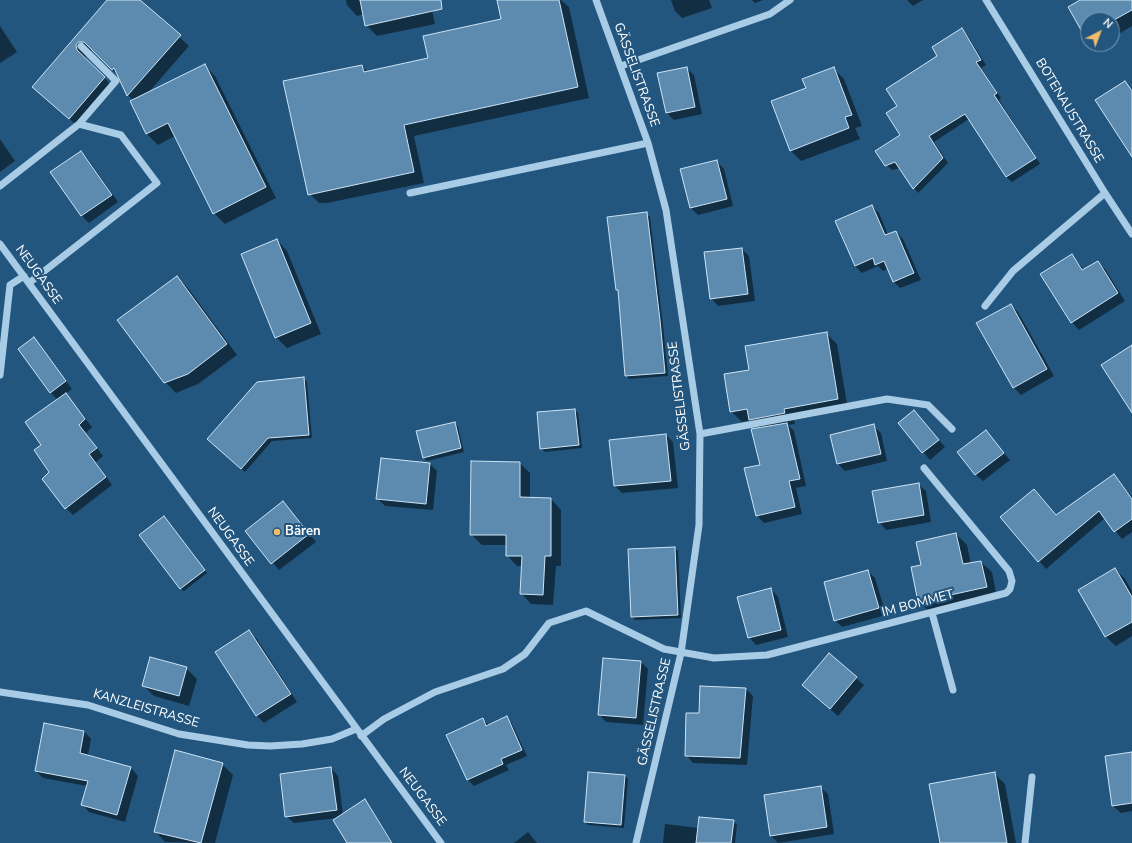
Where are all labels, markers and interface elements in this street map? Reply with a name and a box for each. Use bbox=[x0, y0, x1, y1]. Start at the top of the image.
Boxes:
north arrow bbox=[1080, 12, 1120, 52]
text: N bbox=[1100, 15, 1116, 32]
street label: GÄSSELISTRASSE bbox=[610, 21, 662, 129]
street label: BOTENAUSTRASSE bbox=[1032, 56, 1106, 166]
street label: NEUGASSE bbox=[11, 242, 65, 308]
street label: GÄSSELISTRASSE bbox=[666, 340, 694, 452]
street label: NEUGASSE bbox=[203, 504, 257, 570]
place label: Bären bbox=[285, 524, 321, 540]
marker: Bären bbox=[272, 527, 282, 537]
street label: IM BOMMET bbox=[880, 587, 956, 621]
street label: GÄSSELISTRASSE bbox=[635, 657, 675, 767]
street label: KANZLEISTRASSE bbox=[91, 686, 201, 732]
street label: NEUGASSE bbox=[395, 765, 449, 829]

